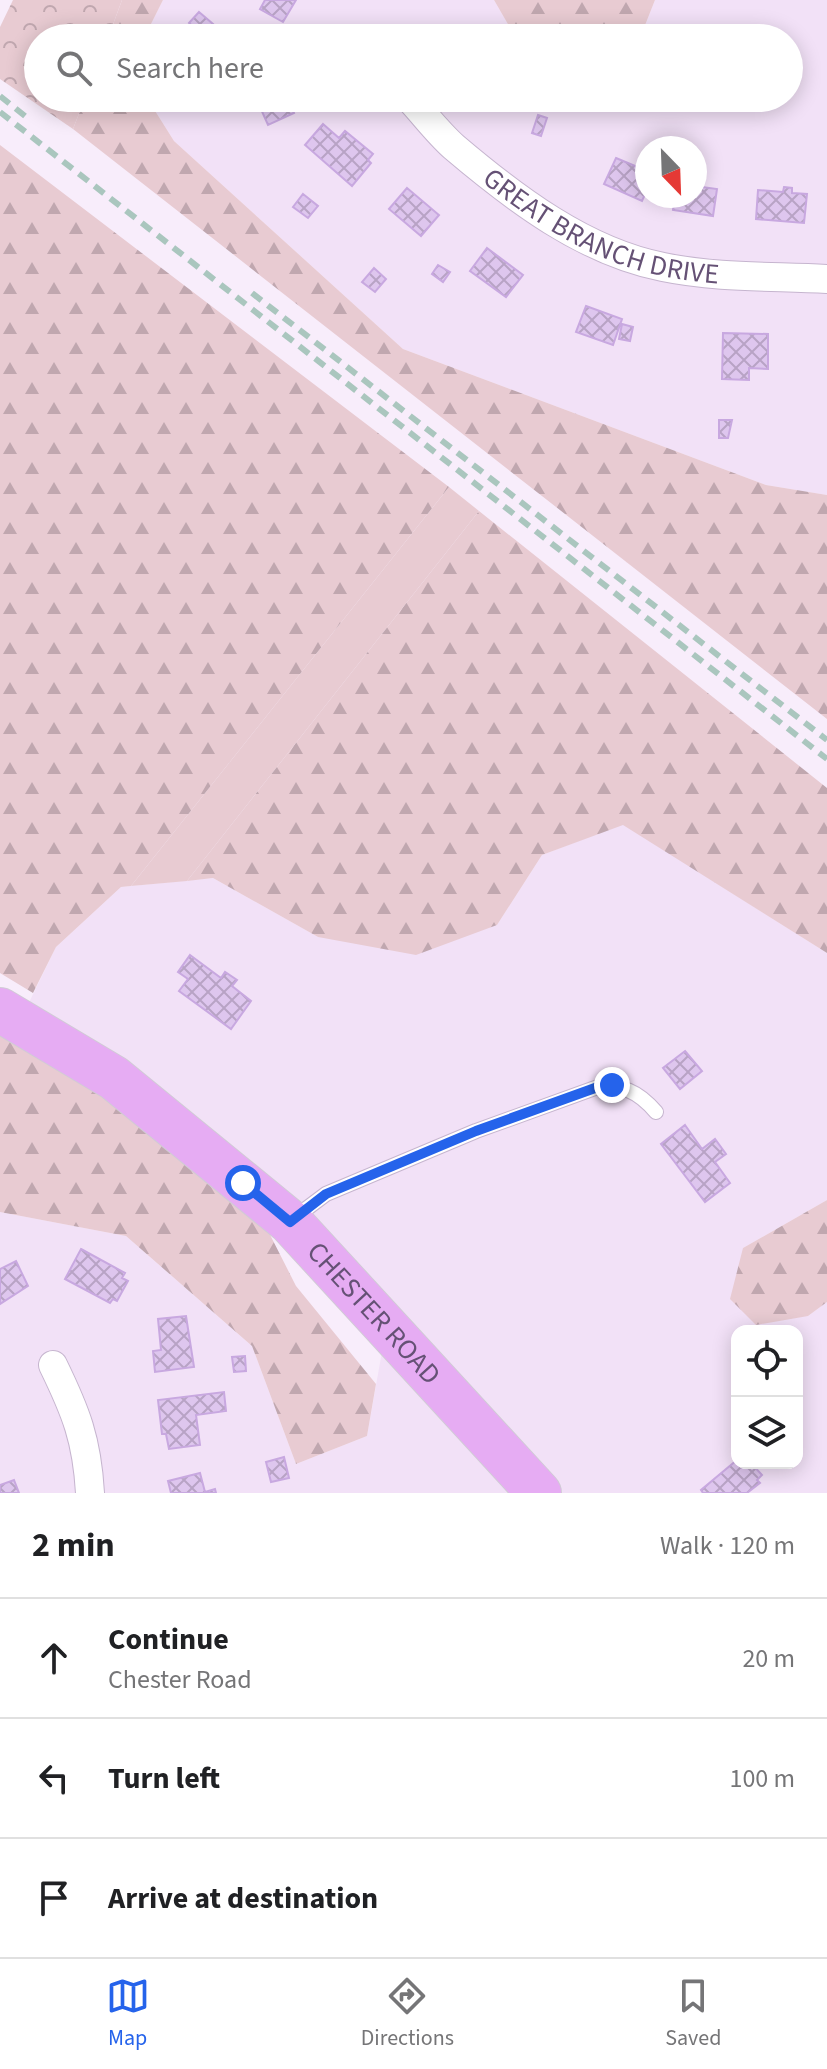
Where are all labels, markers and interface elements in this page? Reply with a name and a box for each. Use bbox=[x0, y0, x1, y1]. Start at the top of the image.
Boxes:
search box bbox=[24, 24, 803, 112]
icon: search bbox=[52, 46, 96, 90]
text: Search here bbox=[116, 47, 264, 90]
north arrow bbox=[635, 136, 707, 208]
street label: GREAT BRANCH DRIVE bbox=[475, 158, 721, 294]
route end bbox=[594, 1067, 630, 1103]
route start bbox=[225, 1165, 261, 1201]
street label: CHESTER ROAD bbox=[298, 1233, 450, 1394]
map controls bbox=[731, 1325, 803, 1469]
button: locate bbox=[731, 1325, 803, 1397]
button: layers bbox=[731, 1397, 803, 1469]
text: 2 min bbox=[32, 1521, 115, 1570]
text: Walk · 120 m bbox=[660, 1527, 795, 1564]
text: Continue bbox=[108, 1618, 229, 1661]
icon: ahead bbox=[32, 1636, 76, 1680]
text: 20 m bbox=[742, 1640, 795, 1677]
text: Chester Road bbox=[108, 1661, 252, 1698]
icon: left bbox=[32, 1756, 76, 1800]
text: Turn left bbox=[108, 1757, 220, 1800]
text: 100 m bbox=[729, 1760, 795, 1797]
icon: arrive bbox=[32, 1876, 76, 1920]
text: Arrive at destination bbox=[108, 1877, 378, 1920]
tab: Map bbox=[106, 1974, 150, 2054]
tab: Directions bbox=[361, 1974, 454, 2054]
tab: Saved bbox=[665, 1974, 721, 2054]

